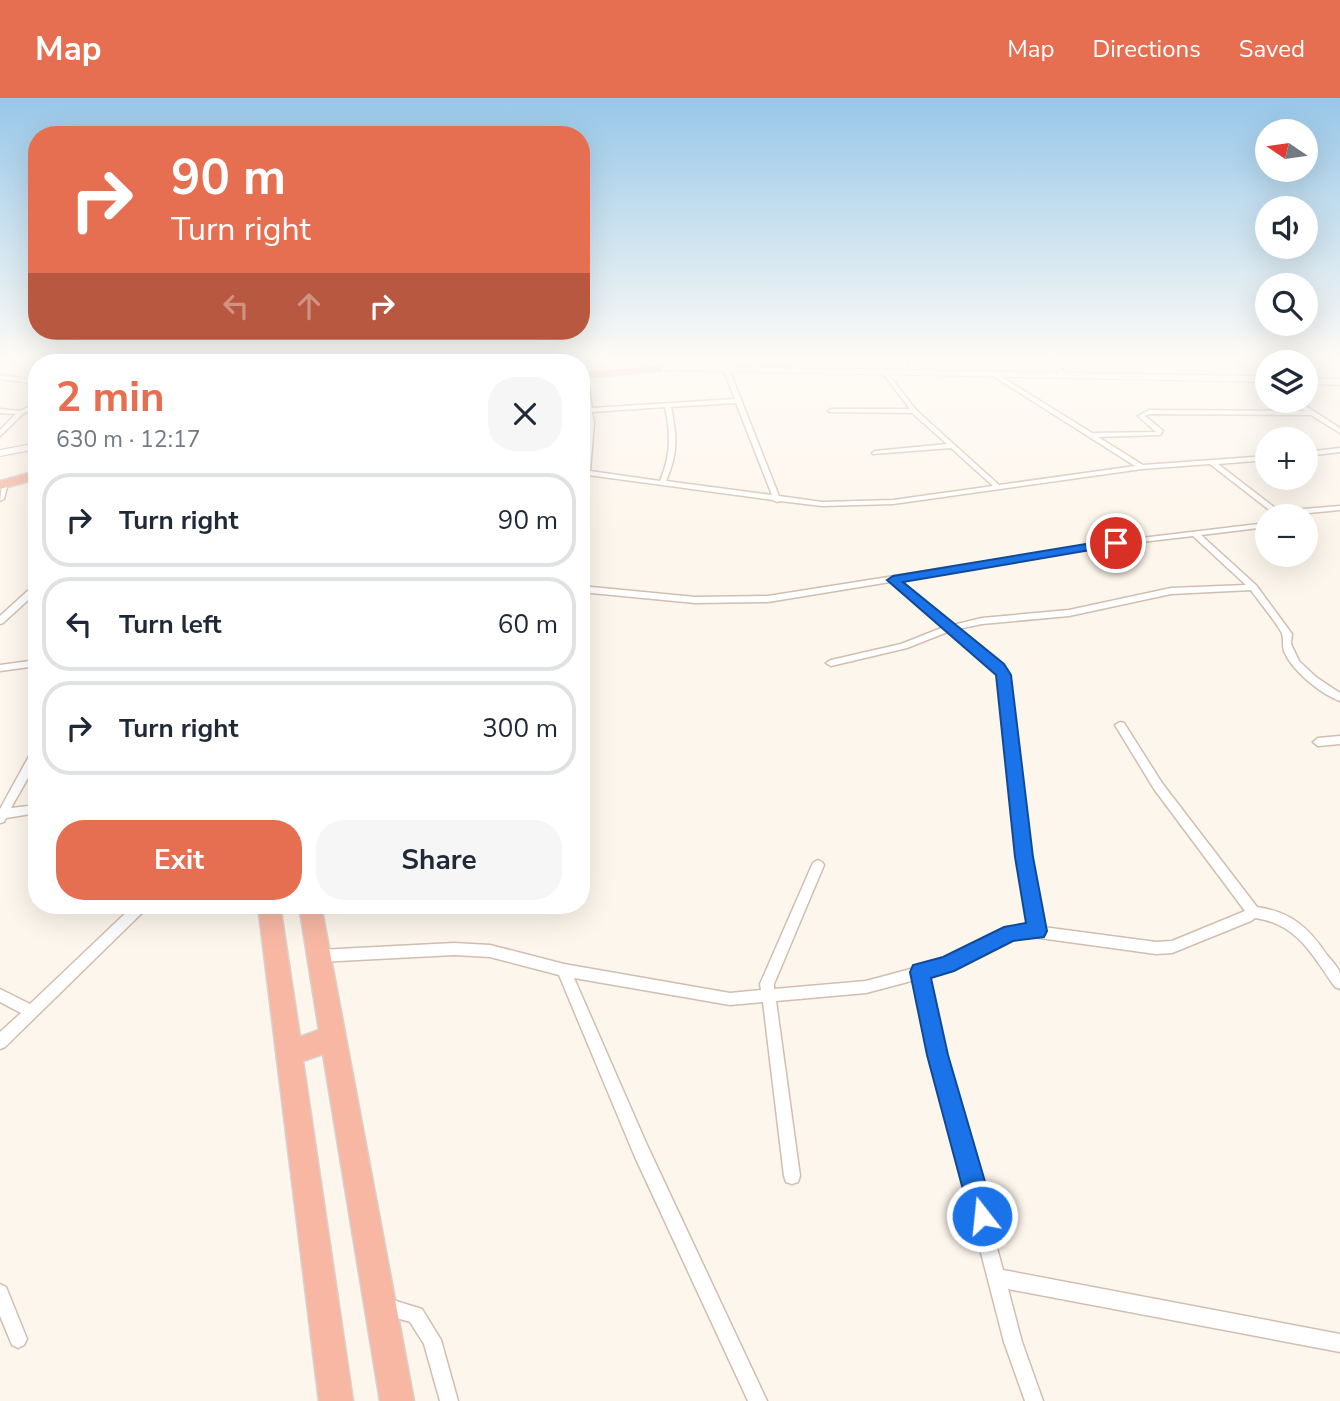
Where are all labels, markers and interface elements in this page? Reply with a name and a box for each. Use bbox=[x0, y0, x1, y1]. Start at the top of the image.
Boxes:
text: Map bbox=[35, 27, 102, 72]
text: Map bbox=[1007, 33, 1054, 65]
text: Directions bbox=[1092, 33, 1201, 65]
text: Saved bbox=[1239, 33, 1305, 65]
north arrow bbox=[1255, 119, 1318, 182]
map controls bbox=[1255, 119, 1318, 567]
text: 90 m bbox=[171, 144, 286, 211]
icon: right bbox=[56, 154, 147, 245]
button: sound bbox=[1255, 196, 1318, 259]
text: Turn right bbox=[171, 208, 311, 251]
button: search bbox=[1255, 273, 1318, 336]
icon: left bbox=[217, 287, 255, 325]
icon: ahead bbox=[290, 287, 328, 325]
icon: right bbox=[363, 287, 401, 325]
button: layers bbox=[1255, 350, 1318, 413]
text: 2 min bbox=[56, 369, 165, 426]
button: close bbox=[488, 377, 562, 451]
text: 630 m · 12:17 bbox=[56, 424, 201, 455]
button: + bbox=[1255, 427, 1318, 490]
icon: right bbox=[60, 501, 98, 539]
text: Turn right bbox=[119, 503, 238, 538]
text: 90 m bbox=[498, 503, 558, 538]
button: − bbox=[1255, 504, 1318, 567]
pin bbox=[1086, 513, 1146, 573]
icon: arrive bbox=[1097, 524, 1135, 562]
icon: left bbox=[60, 605, 98, 643]
text: Turn left bbox=[119, 607, 222, 642]
text: 60 m bbox=[498, 607, 558, 642]
icon: right bbox=[60, 709, 98, 747]
text: Turn right bbox=[119, 711, 238, 746]
text: 300 m bbox=[482, 711, 558, 746]
button: Exit bbox=[56, 820, 302, 900]
button: Share bbox=[316, 820, 562, 900]
position arrow bbox=[945, 1179, 1019, 1253]

